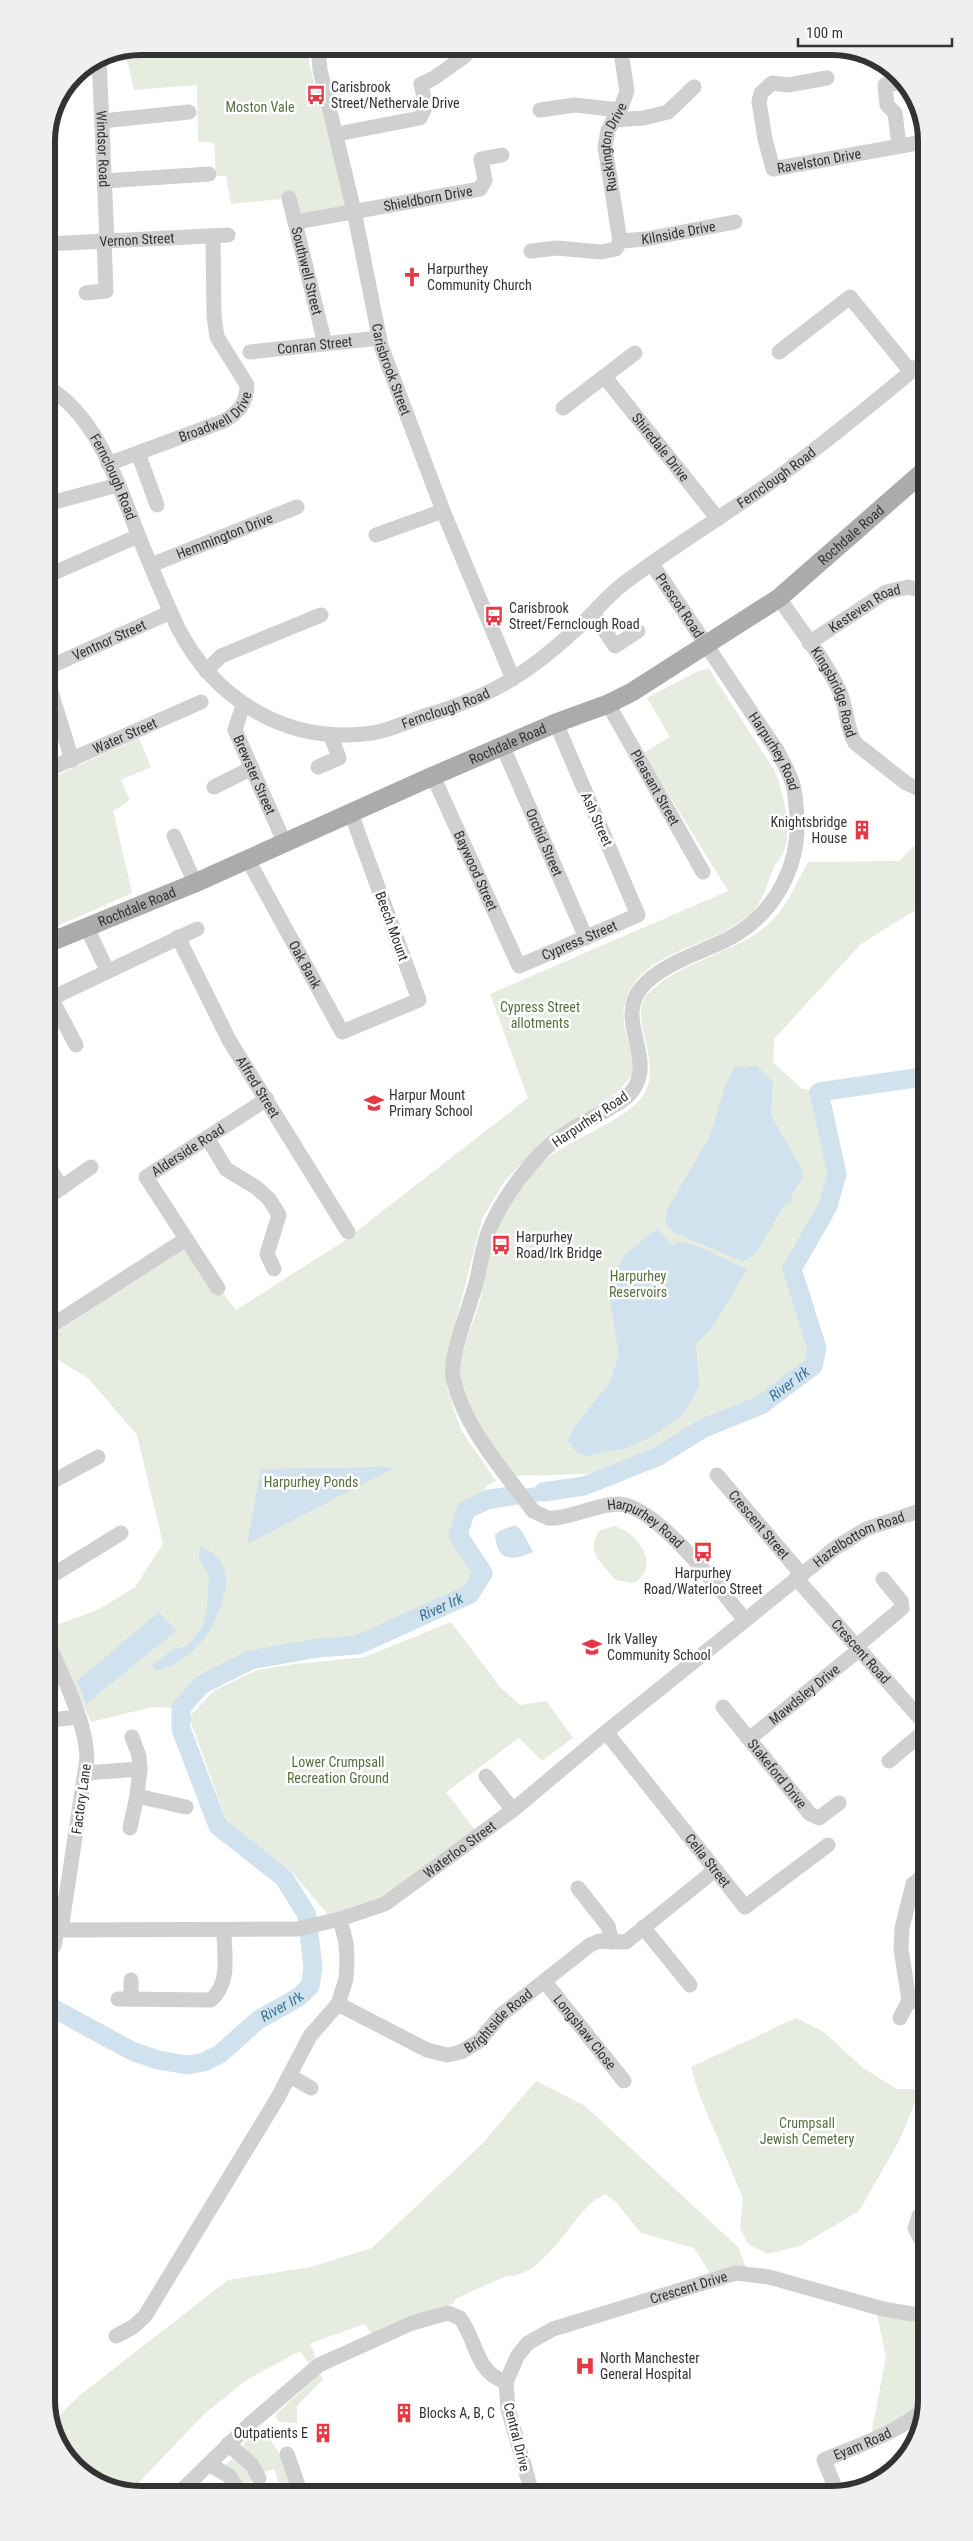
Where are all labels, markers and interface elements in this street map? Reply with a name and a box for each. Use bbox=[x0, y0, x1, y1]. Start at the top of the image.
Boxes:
scale bar bbox=[798, 15, 952, 47]
text: 100 m bbox=[806, 24, 843, 42]
place label: Carisbrook Street/Nethervale Drive bbox=[331, 79, 460, 111]
bus stop icon: Carisbrook Street/Nethervale Drive bbox=[305, 84, 327, 106]
park label: Moston Vale bbox=[225, 99, 295, 115]
street label: Ruskington Drive bbox=[597, 100, 630, 193]
street label: Windsor Road bbox=[93, 110, 113, 188]
street label: Ravelston Drive bbox=[776, 145, 863, 176]
street label: Shieldborn Drive bbox=[382, 182, 474, 214]
street label: Kilnside Drive bbox=[641, 218, 717, 247]
street label: Southwell Street bbox=[288, 225, 326, 317]
street label: Vernon Street bbox=[99, 230, 175, 249]
place label: Harpurthey Community Church bbox=[427, 261, 532, 293]
church icon: Harpurthey Community Church bbox=[401, 266, 423, 288]
street label: Carisbrook Street bbox=[369, 322, 414, 417]
street label: Conran Street bbox=[276, 333, 353, 357]
street label: Broadwell Drive bbox=[177, 390, 255, 445]
street label: Shiredale Drive bbox=[629, 410, 693, 485]
street label: Fernclough Road bbox=[87, 431, 140, 522]
street label: Fernclough Road bbox=[734, 444, 819, 511]
street label: Rochdale Road bbox=[815, 502, 887, 568]
street label: Hemmington Drive bbox=[174, 509, 275, 562]
street label: Prescot Road bbox=[653, 570, 707, 641]
street label: Kesteven Road bbox=[826, 581, 902, 636]
place label: Carisbrook Street/Fernclough Road bbox=[509, 600, 640, 632]
bus stop icon: Carisbrook Street/Fernclough Road bbox=[483, 605, 505, 627]
street label: Ventnor Street bbox=[70, 616, 148, 664]
street label: Kingsbridge Road bbox=[808, 644, 859, 739]
street label: Fernclough Road bbox=[399, 685, 492, 732]
street label: Harpurhey Road bbox=[746, 709, 802, 792]
street label: Water Street bbox=[90, 715, 159, 757]
street label: Rochdale Road bbox=[467, 720, 549, 768]
street label: Brewster Street bbox=[230, 733, 279, 817]
street label: Pleasant Street bbox=[628, 747, 683, 828]
street label: Ash Street bbox=[578, 790, 616, 848]
street label: Orchid Street bbox=[523, 806, 566, 879]
place label: Knightsbridge House bbox=[771, 814, 847, 846]
building icon: Knightsbridge House bbox=[851, 819, 873, 841]
street label: Baywood Street bbox=[451, 828, 501, 913]
street label: Rochdale Road bbox=[96, 884, 178, 930]
street label: Beech Mount bbox=[372, 889, 412, 963]
street label: Cypress Street bbox=[539, 917, 619, 963]
street label: Oak Bank bbox=[286, 938, 325, 992]
park label: Cypress Street allotments bbox=[500, 999, 580, 1031]
street label: Alfred Street bbox=[233, 1053, 283, 1121]
place label: Harpur Mount Primary School bbox=[389, 1087, 473, 1119]
street label: Harpurhey Road bbox=[549, 1088, 631, 1150]
school or university icon: Harpur Mount Primary School bbox=[363, 1092, 385, 1114]
street label: Alderside Road bbox=[148, 1121, 227, 1179]
place label: Harpurhey Road/Irk Bridge bbox=[516, 1229, 603, 1261]
bus stop icon: Harpurhey Road/Irk Bridge bbox=[490, 1234, 512, 1256]
park label: Harpurhey Reservoirs bbox=[609, 1268, 667, 1300]
water label: River Irk bbox=[765, 1362, 814, 1405]
park label: Harpurhey Ponds bbox=[264, 1474, 358, 1490]
street label: Crescent Street bbox=[725, 1487, 793, 1562]
street label: Harpurhey Road bbox=[606, 1496, 687, 1551]
street label: Hazelbottom Road bbox=[810, 1509, 907, 1570]
bus stop icon: Harpurhey Road/Waterloo Street bbox=[692, 1541, 714, 1563]
place label: Harpurhey Road/Waterloo Street bbox=[644, 1565, 762, 1597]
water label: River Irk bbox=[416, 1589, 466, 1625]
street label: Crescent Road bbox=[828, 1616, 894, 1687]
place label: Irk Valley Community School bbox=[607, 1631, 711, 1663]
school or university icon: Irk Valley Community School bbox=[581, 1636, 603, 1658]
street label: Mawdsley Drive bbox=[766, 1661, 843, 1728]
street label: Stakeford Drive bbox=[744, 1736, 810, 1812]
park label: Lower Crumpsall Recreation Ground bbox=[287, 1754, 389, 1786]
street label: Factory Lane bbox=[68, 1762, 94, 1835]
street label: Waterloo Street bbox=[420, 1818, 499, 1881]
street label: Celia Street bbox=[682, 1830, 734, 1890]
street label: Brightside Road bbox=[461, 1986, 535, 2056]
water label: River Irk bbox=[257, 1988, 308, 2026]
street label: Longshaw Close bbox=[550, 1992, 620, 2073]
park label: Crumpsall Jewish Cemetery bbox=[760, 2115, 854, 2147]
street label: Crescent Drive bbox=[648, 2268, 730, 2307]
place label: North Manchester General Hospital bbox=[600, 2350, 700, 2382]
hospital icon: North Manchester General Hospital bbox=[574, 2355, 596, 2377]
street label: Central Drive bbox=[501, 2401, 533, 2474]
building icon: Blocks A, B, C bbox=[393, 2402, 415, 2424]
place label: Blocks A, B, C bbox=[419, 2405, 495, 2421]
building icon: Outpatients E bbox=[312, 2422, 334, 2444]
street label: Eyam Road bbox=[831, 2424, 894, 2463]
place label: Outpatients E bbox=[234, 2425, 308, 2441]

